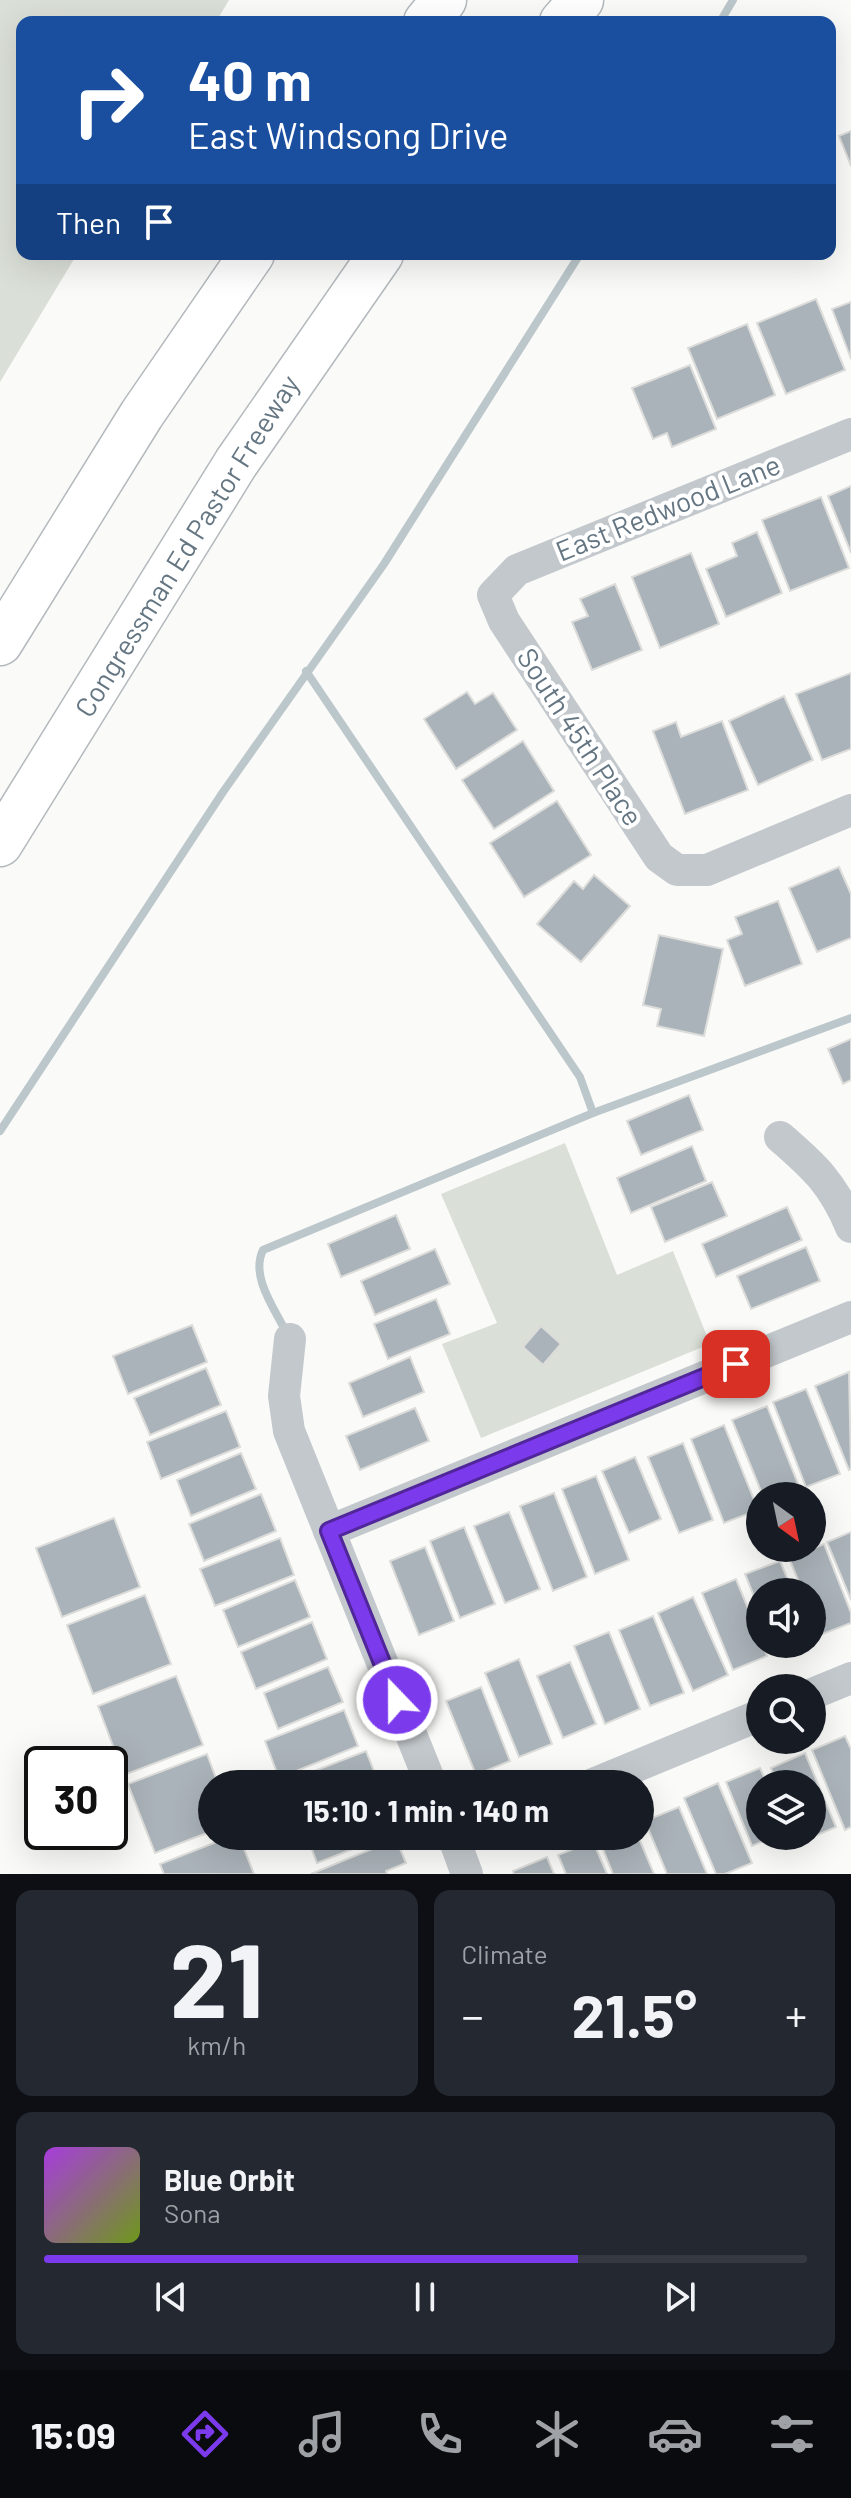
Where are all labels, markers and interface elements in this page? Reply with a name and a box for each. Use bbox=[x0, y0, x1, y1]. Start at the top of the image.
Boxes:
text: 40 m bbox=[188, 45, 312, 112]
icon: right bbox=[56, 48, 160, 152]
text: East Windsong Drive bbox=[188, 113, 508, 156]
icon: arrive bbox=[137, 200, 181, 244]
text: Then bbox=[56, 204, 121, 240]
street label: Congressman Ed Pastor Freeway bbox=[67, 368, 306, 723]
street label: East Redwood Lane bbox=[551, 447, 785, 568]
street label: South 45th Place bbox=[511, 641, 651, 832]
pin bbox=[702, 1330, 770, 1398]
icon: arrive bbox=[714, 1342, 758, 1386]
north arrow bbox=[746, 1482, 826, 1562]
map controls bbox=[746, 1482, 826, 1850]
button: sound bbox=[746, 1578, 826, 1658]
position arrow bbox=[355, 1658, 439, 1742]
button: search bbox=[746, 1674, 826, 1754]
speed limit sign: 30 bbox=[24, 1746, 128, 1850]
button: layers bbox=[746, 1770, 826, 1850]
text: 15:10 · 1 min · 140 m bbox=[303, 1792, 549, 1828]
text: 21 bbox=[170, 1914, 264, 2039]
text: Climate bbox=[462, 1938, 548, 1969]
text: 21.5° bbox=[571, 1978, 697, 2050]
text: − bbox=[462, 1988, 484, 2041]
text: + bbox=[785, 1988, 807, 2041]
text: km/h bbox=[187, 2029, 246, 2060]
text: Blue Orbit bbox=[164, 2161, 295, 2197]
text: Sona bbox=[164, 2197, 221, 2228]
icon: previous bbox=[149, 2275, 193, 2319]
icon: pause bbox=[403, 2275, 447, 2319]
icon: next bbox=[658, 2275, 702, 2319]
icon: directions bbox=[177, 2406, 233, 2462]
icon: music bbox=[294, 2406, 350, 2462]
icon: phone bbox=[412, 2406, 468, 2462]
icon: climate bbox=[529, 2406, 585, 2462]
icon: car bbox=[647, 2406, 703, 2462]
icon: filters bbox=[764, 2406, 820, 2462]
text: 15:09 bbox=[31, 2413, 116, 2456]

